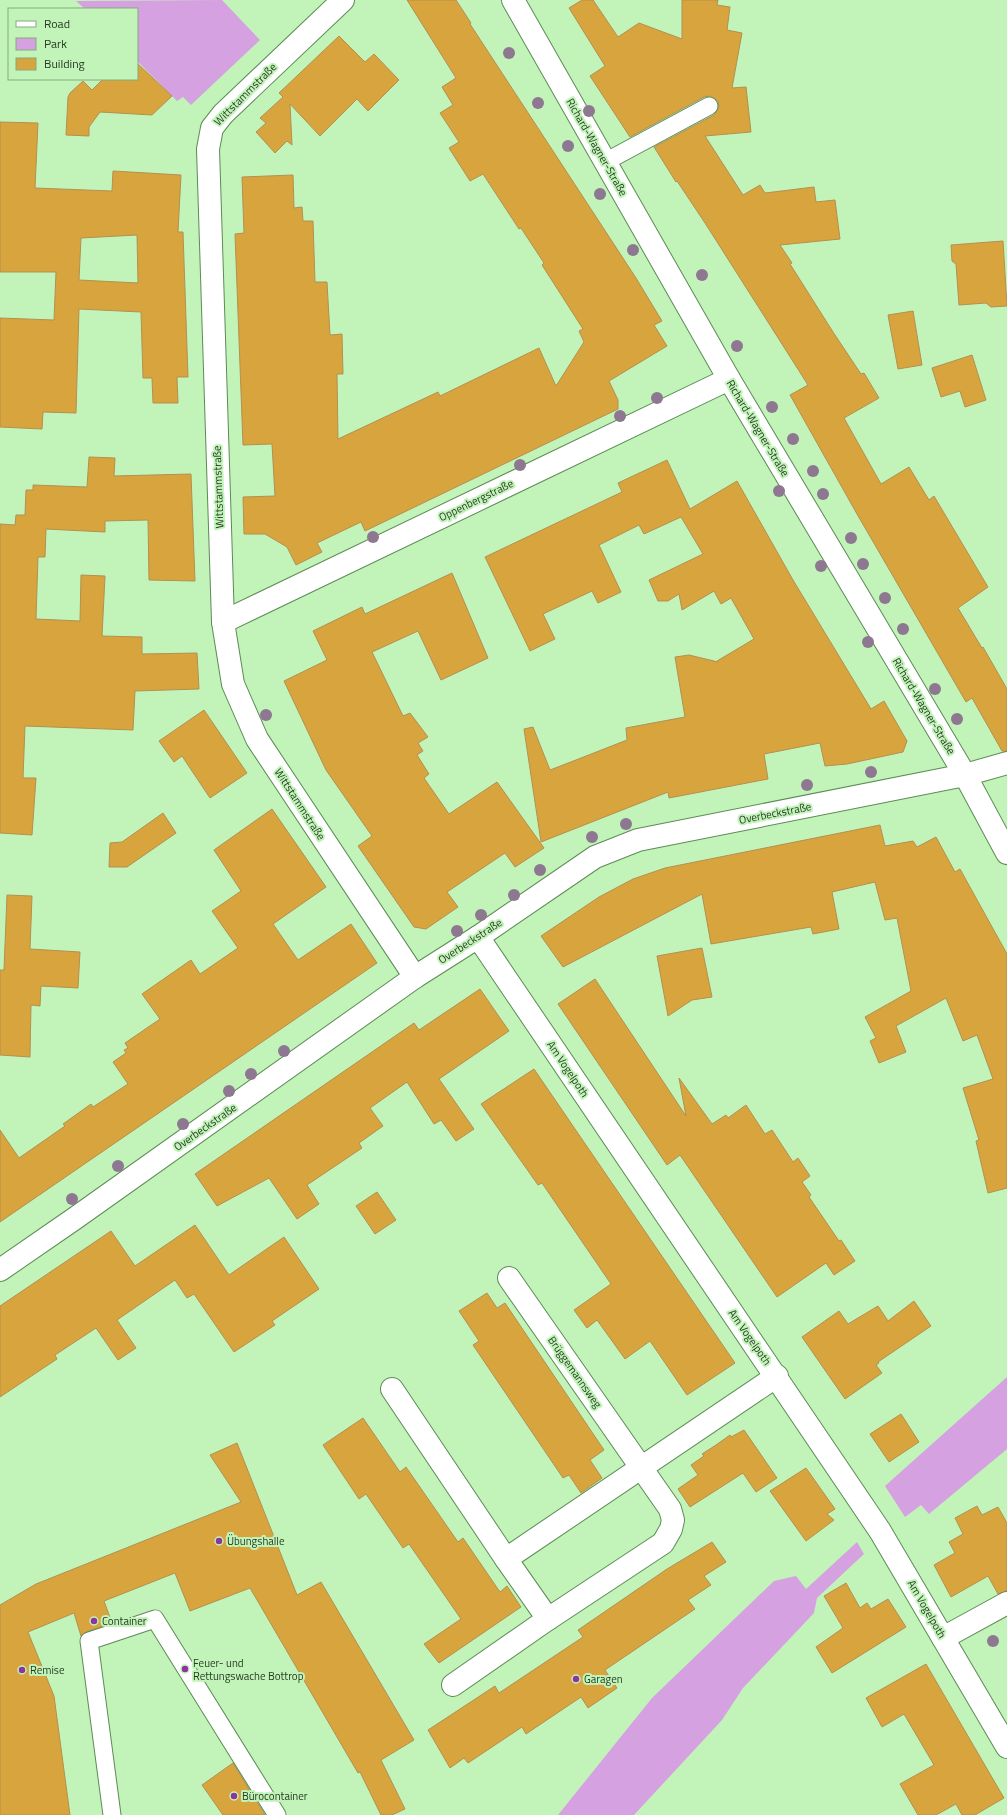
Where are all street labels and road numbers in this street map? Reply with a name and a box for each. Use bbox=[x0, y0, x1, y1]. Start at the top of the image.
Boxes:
street label: Wittstammstraße bbox=[210, 59, 280, 129]
street label: Richard-Wagner-Straße bbox=[562, 95, 632, 199]
street label: Richard-Wagner-Straße bbox=[723, 377, 794, 480]
street label: Wittstammstraße bbox=[209, 445, 227, 529]
street label: Oppenbergstraße bbox=[436, 475, 516, 525]
street label: Richard-Wagner-Straße bbox=[889, 655, 960, 758]
street label: Wittstammstraße bbox=[271, 765, 330, 843]
street label: Overbeckstraße bbox=[737, 798, 813, 828]
street label: Overbeckstraße bbox=[435, 914, 505, 968]
street label: Am Vogelpoth bbox=[543, 1038, 593, 1101]
street label: Overbeckstraße bbox=[170, 1099, 240, 1155]
street label: Am Vogelpoth bbox=[725, 1306, 775, 1368]
street label: Brüggemannsweg bbox=[544, 1333, 606, 1411]
street label: Am Vogelpoth bbox=[904, 1577, 950, 1641]

